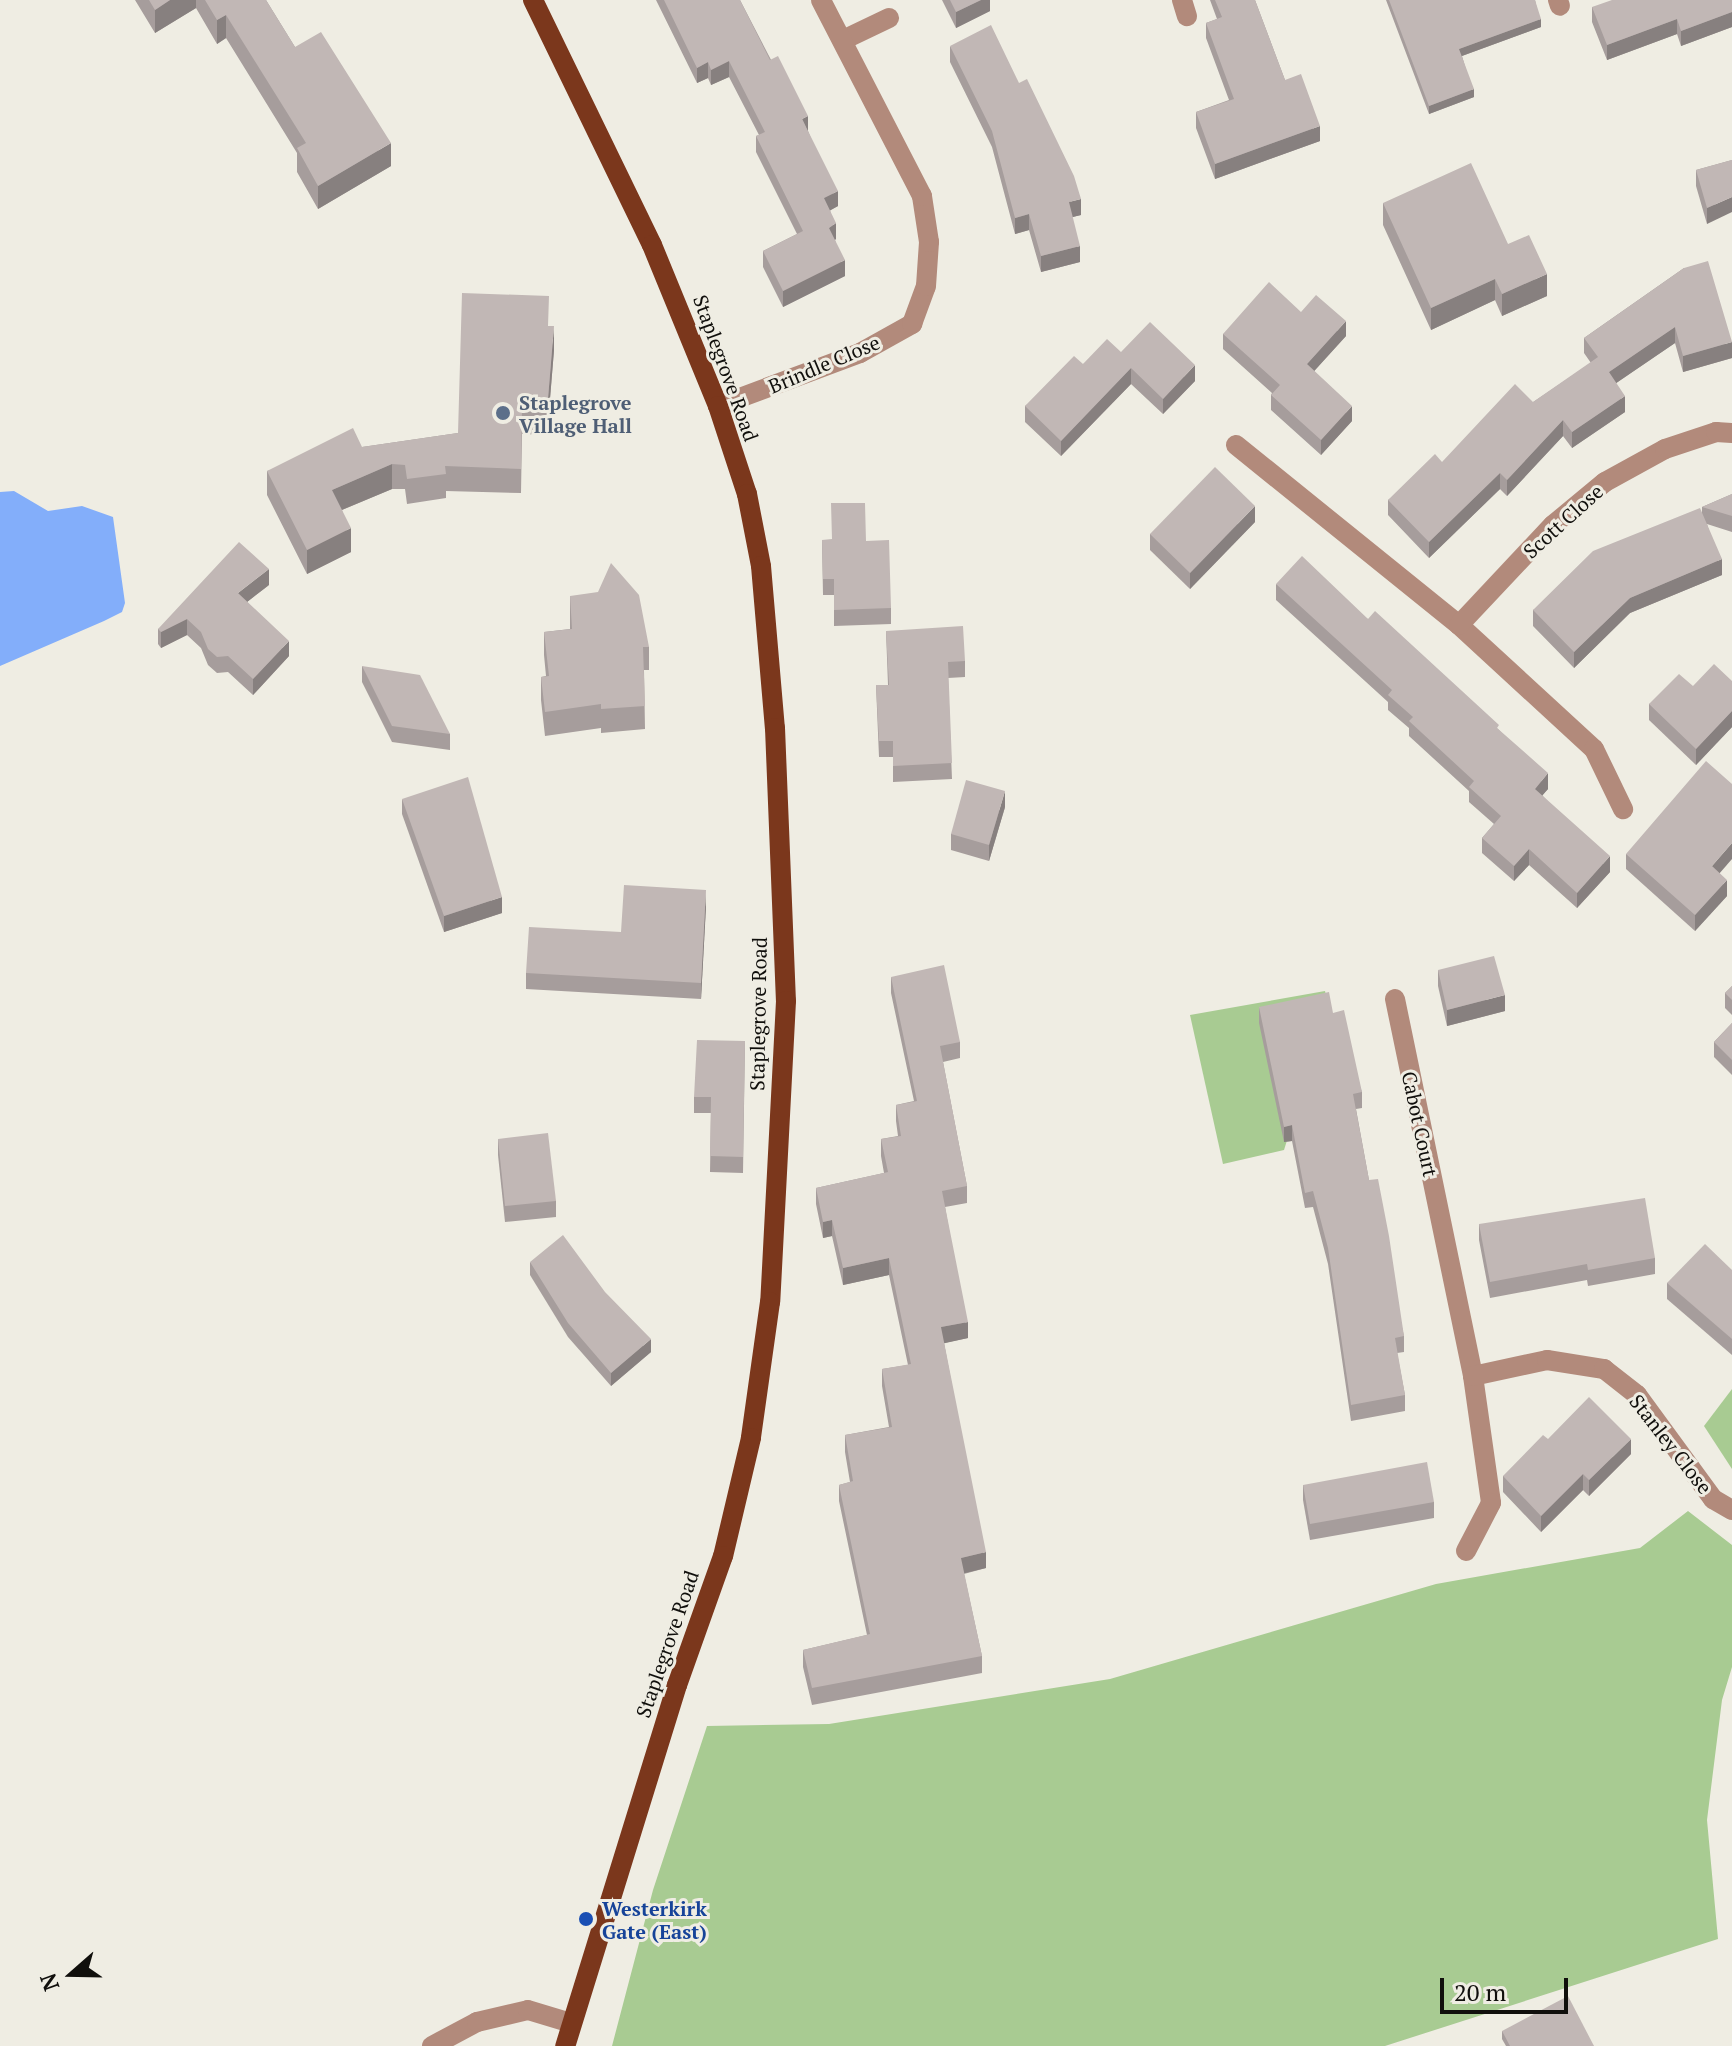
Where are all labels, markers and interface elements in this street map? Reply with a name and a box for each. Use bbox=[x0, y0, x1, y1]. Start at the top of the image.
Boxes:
street label: Staplegrove Road bbox=[688, 292, 764, 444]
street label: Brindle Close bbox=[765, 330, 883, 398]
place label: Staplegrove Village Hall bbox=[519, 390, 632, 437]
marker: Staplegrove Village Hall bbox=[494, 404, 512, 422]
street label: Scott Close bbox=[1518, 479, 1608, 563]
street label: Staplegrove Road bbox=[745, 937, 771, 1091]
street label: Cabot Court bbox=[1397, 1069, 1443, 1179]
street label: Stanley Close bbox=[1625, 1390, 1717, 1498]
street label: Staplegrove Road bbox=[631, 1567, 703, 1721]
place label: Westerkirk Gate (East) bbox=[602, 1896, 707, 1943]
marker: Westerkirk Gate (East) bbox=[577, 1910, 595, 1928]
north arrow bbox=[32, 1934, 112, 2014]
scale bar bbox=[1444, 1962, 1572, 2012]
text: N bbox=[32, 1970, 65, 1995]
text: 20 m bbox=[1454, 1976, 1506, 2008]

